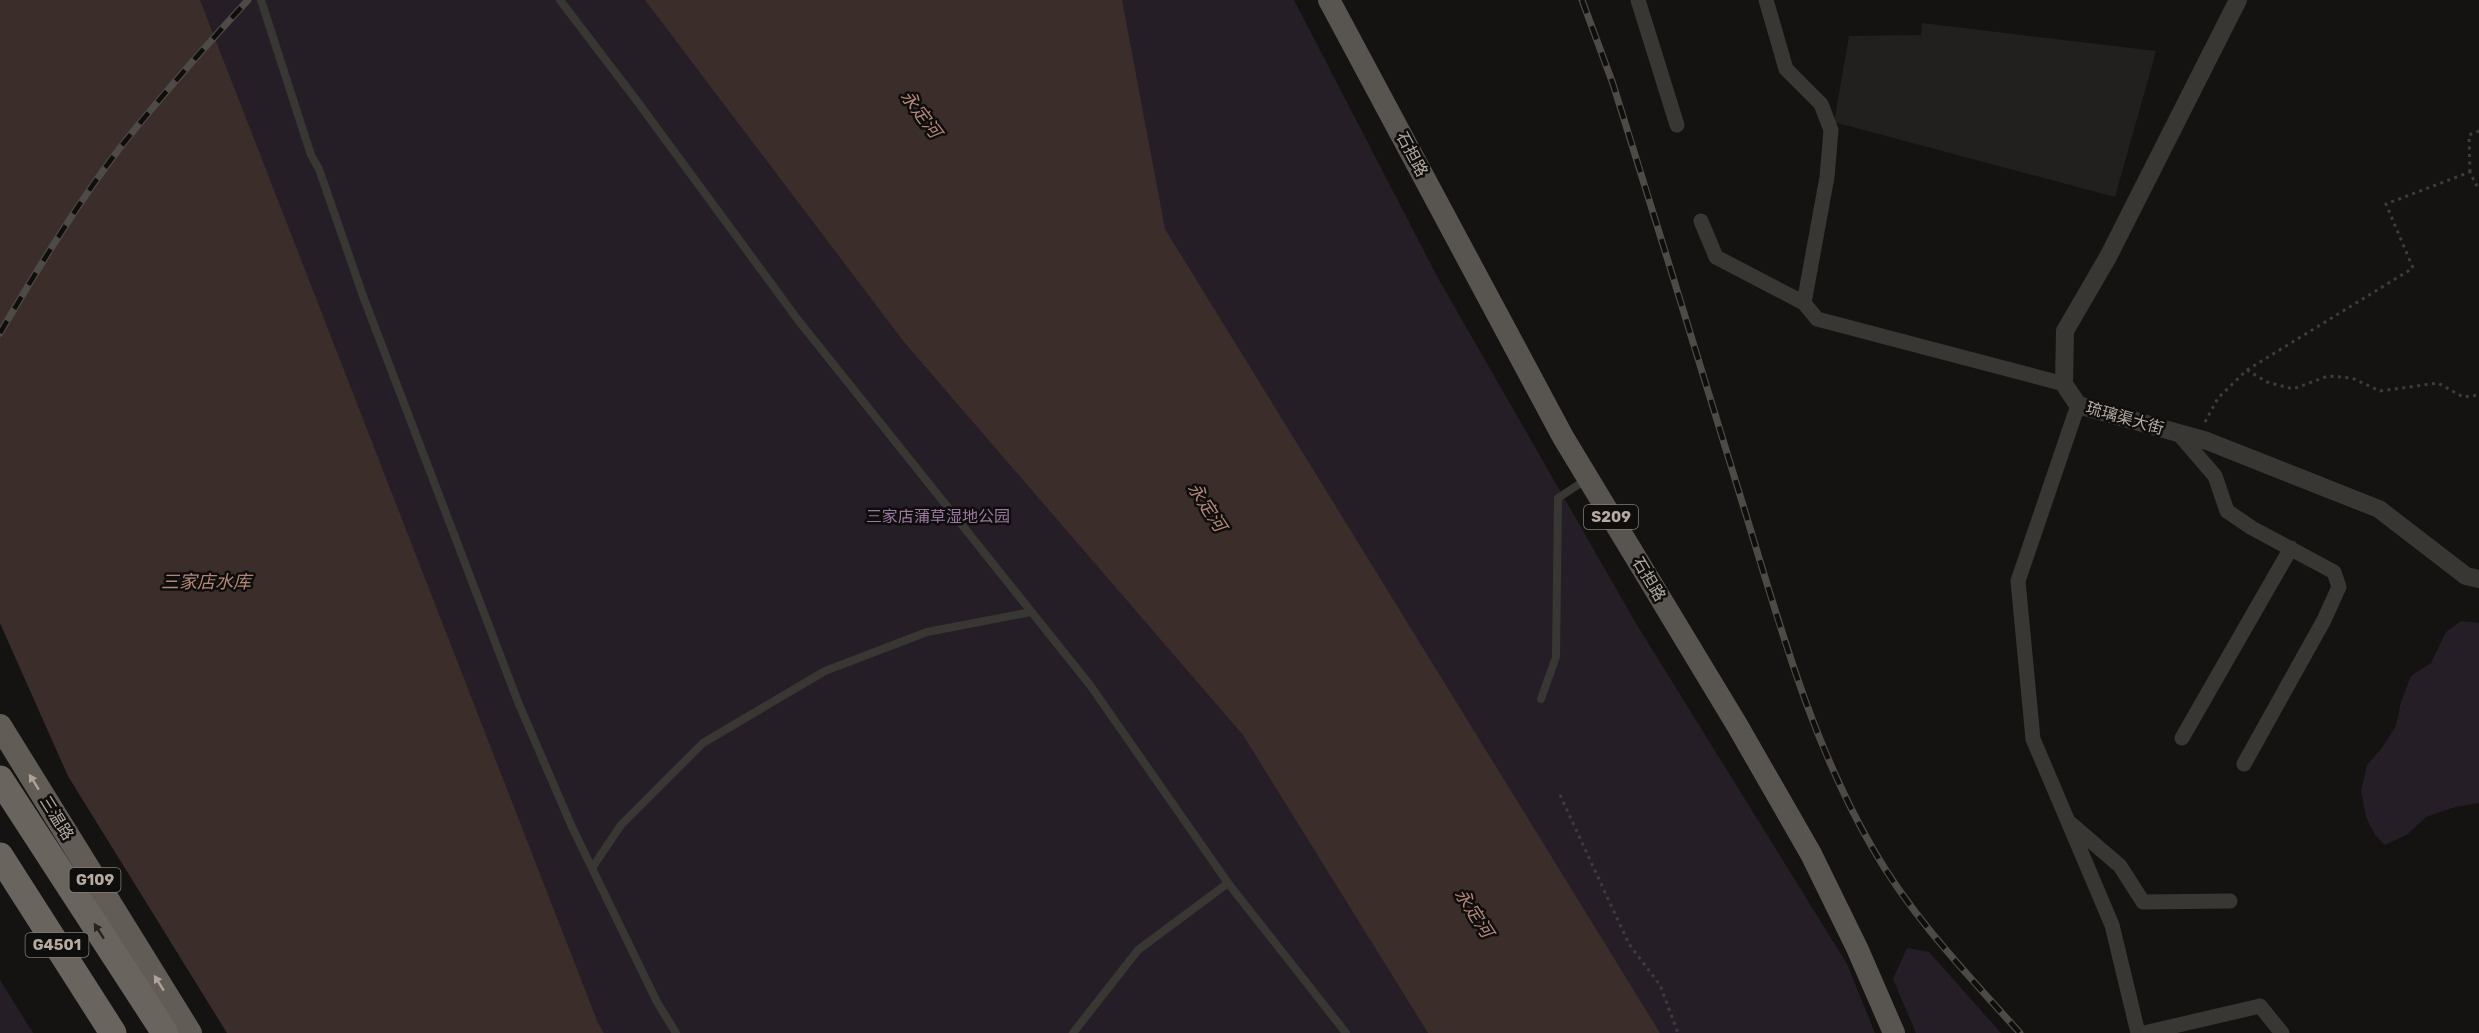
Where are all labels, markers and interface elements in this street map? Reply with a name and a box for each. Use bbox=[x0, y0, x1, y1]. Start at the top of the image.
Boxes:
water label: 永定河 bbox=[896, 86, 948, 145]
street label: 石担路 bbox=[1392, 128, 1432, 180]
street label: 琉璃渠大街 bbox=[2084, 398, 2166, 438]
water label: 永定河 bbox=[1183, 478, 1233, 538]
road number: S209 bbox=[1584, 505, 1638, 529]
park label: 三家店蒲草湿地公园 bbox=[866, 507, 1010, 526]
street label: 石担路 bbox=[1628, 554, 1670, 604]
water label: 三家店水库 bbox=[161, 571, 254, 593]
one-way arrow bbox=[29, 774, 40, 790]
street label: 三温路 bbox=[36, 793, 78, 843]
road number: G109 bbox=[70, 868, 121, 892]
water label: 永定河 bbox=[1450, 884, 1500, 944]
one-way arrow bbox=[94, 923, 105, 939]
road number: G4501 bbox=[26, 933, 88, 957]
one-way arrow bbox=[154, 975, 165, 991]

